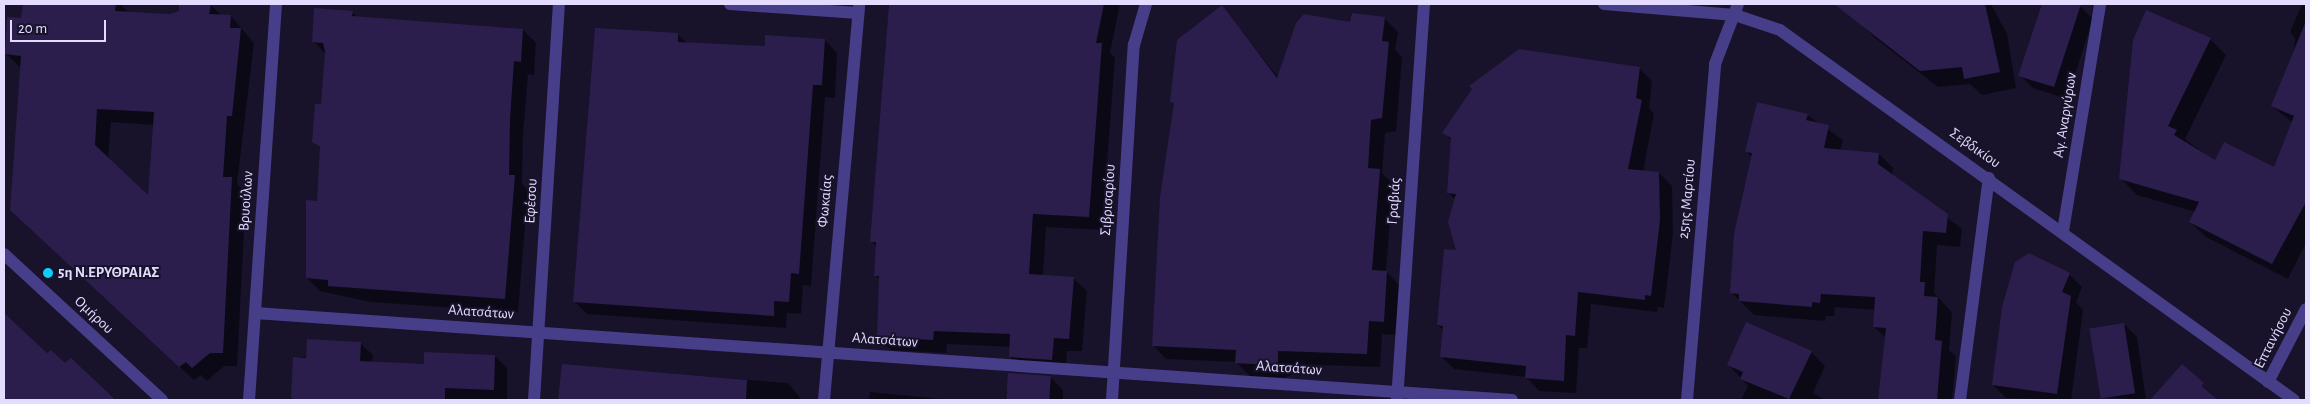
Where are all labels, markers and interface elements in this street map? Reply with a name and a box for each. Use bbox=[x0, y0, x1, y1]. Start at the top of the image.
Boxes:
scale bar bbox=[12, 10, 109, 42]
text: 20 m bbox=[18, 21, 47, 36]
street label: Αγ. Αναργύρων bbox=[2049, 71, 2081, 159]
street label: Σεβδικίου bbox=[1946, 124, 2004, 172]
street label: 25ης Μαρτίου bbox=[1675, 158, 1699, 240]
street label: Σιβρισαρίου bbox=[1097, 164, 1119, 236]
street label: Βρυούλων bbox=[235, 170, 257, 232]
street label: Φωκαίας bbox=[814, 174, 836, 228]
street label: Γραβιάς bbox=[1383, 177, 1405, 225]
street label: Εφέσου bbox=[521, 178, 541, 224]
place label: 5η Ν.ΕΡΥΘΡΑΙΑΣ bbox=[58, 264, 159, 282]
marker: 5η Ν.ΕΡΥΘΡΑΙΑΣ bbox=[42, 267, 54, 279]
street label: Ομήρου bbox=[71, 292, 117, 338]
street label: Αλατσάτων bbox=[447, 301, 515, 323]
street label: Επτανήσου bbox=[2250, 305, 2296, 371]
street label: Αλατσάτων bbox=[851, 329, 919, 351]
street label: Αλατσάτων bbox=[1255, 357, 1323, 379]

